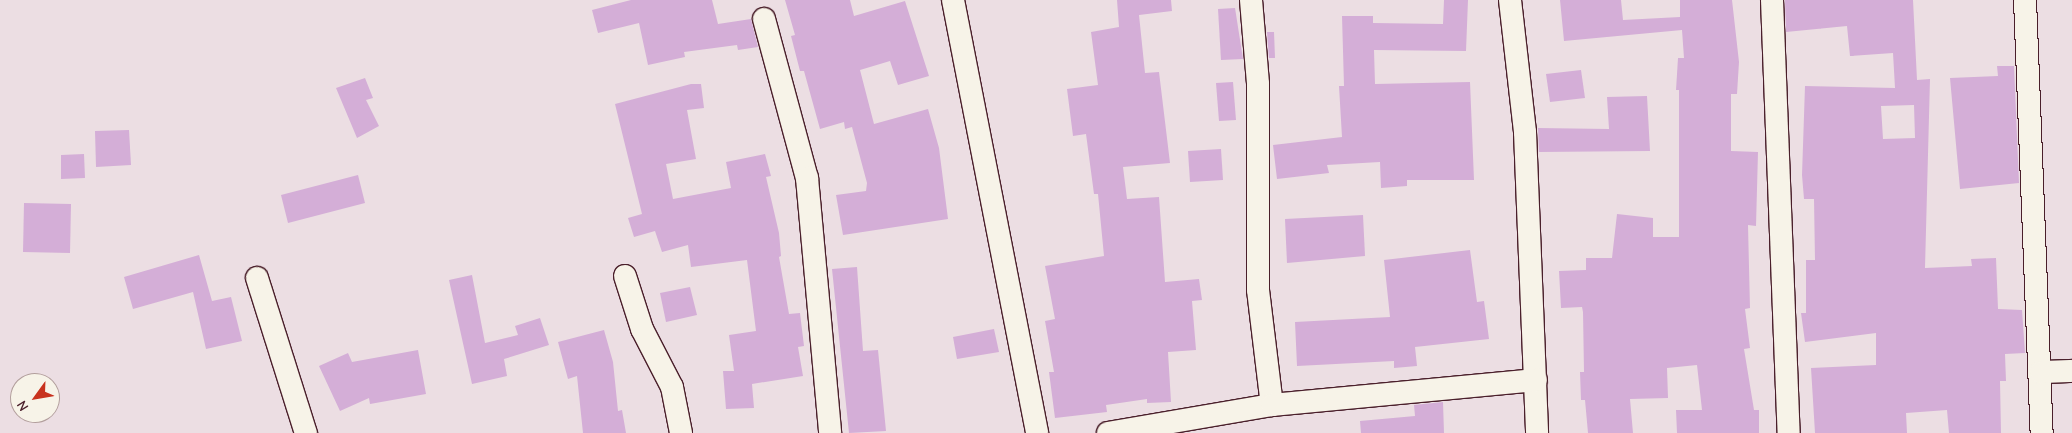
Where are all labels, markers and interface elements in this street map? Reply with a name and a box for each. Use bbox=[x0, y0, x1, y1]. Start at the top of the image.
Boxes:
north arrow bbox=[10, 373, 60, 423]
text: N bbox=[13, 397, 32, 414]

